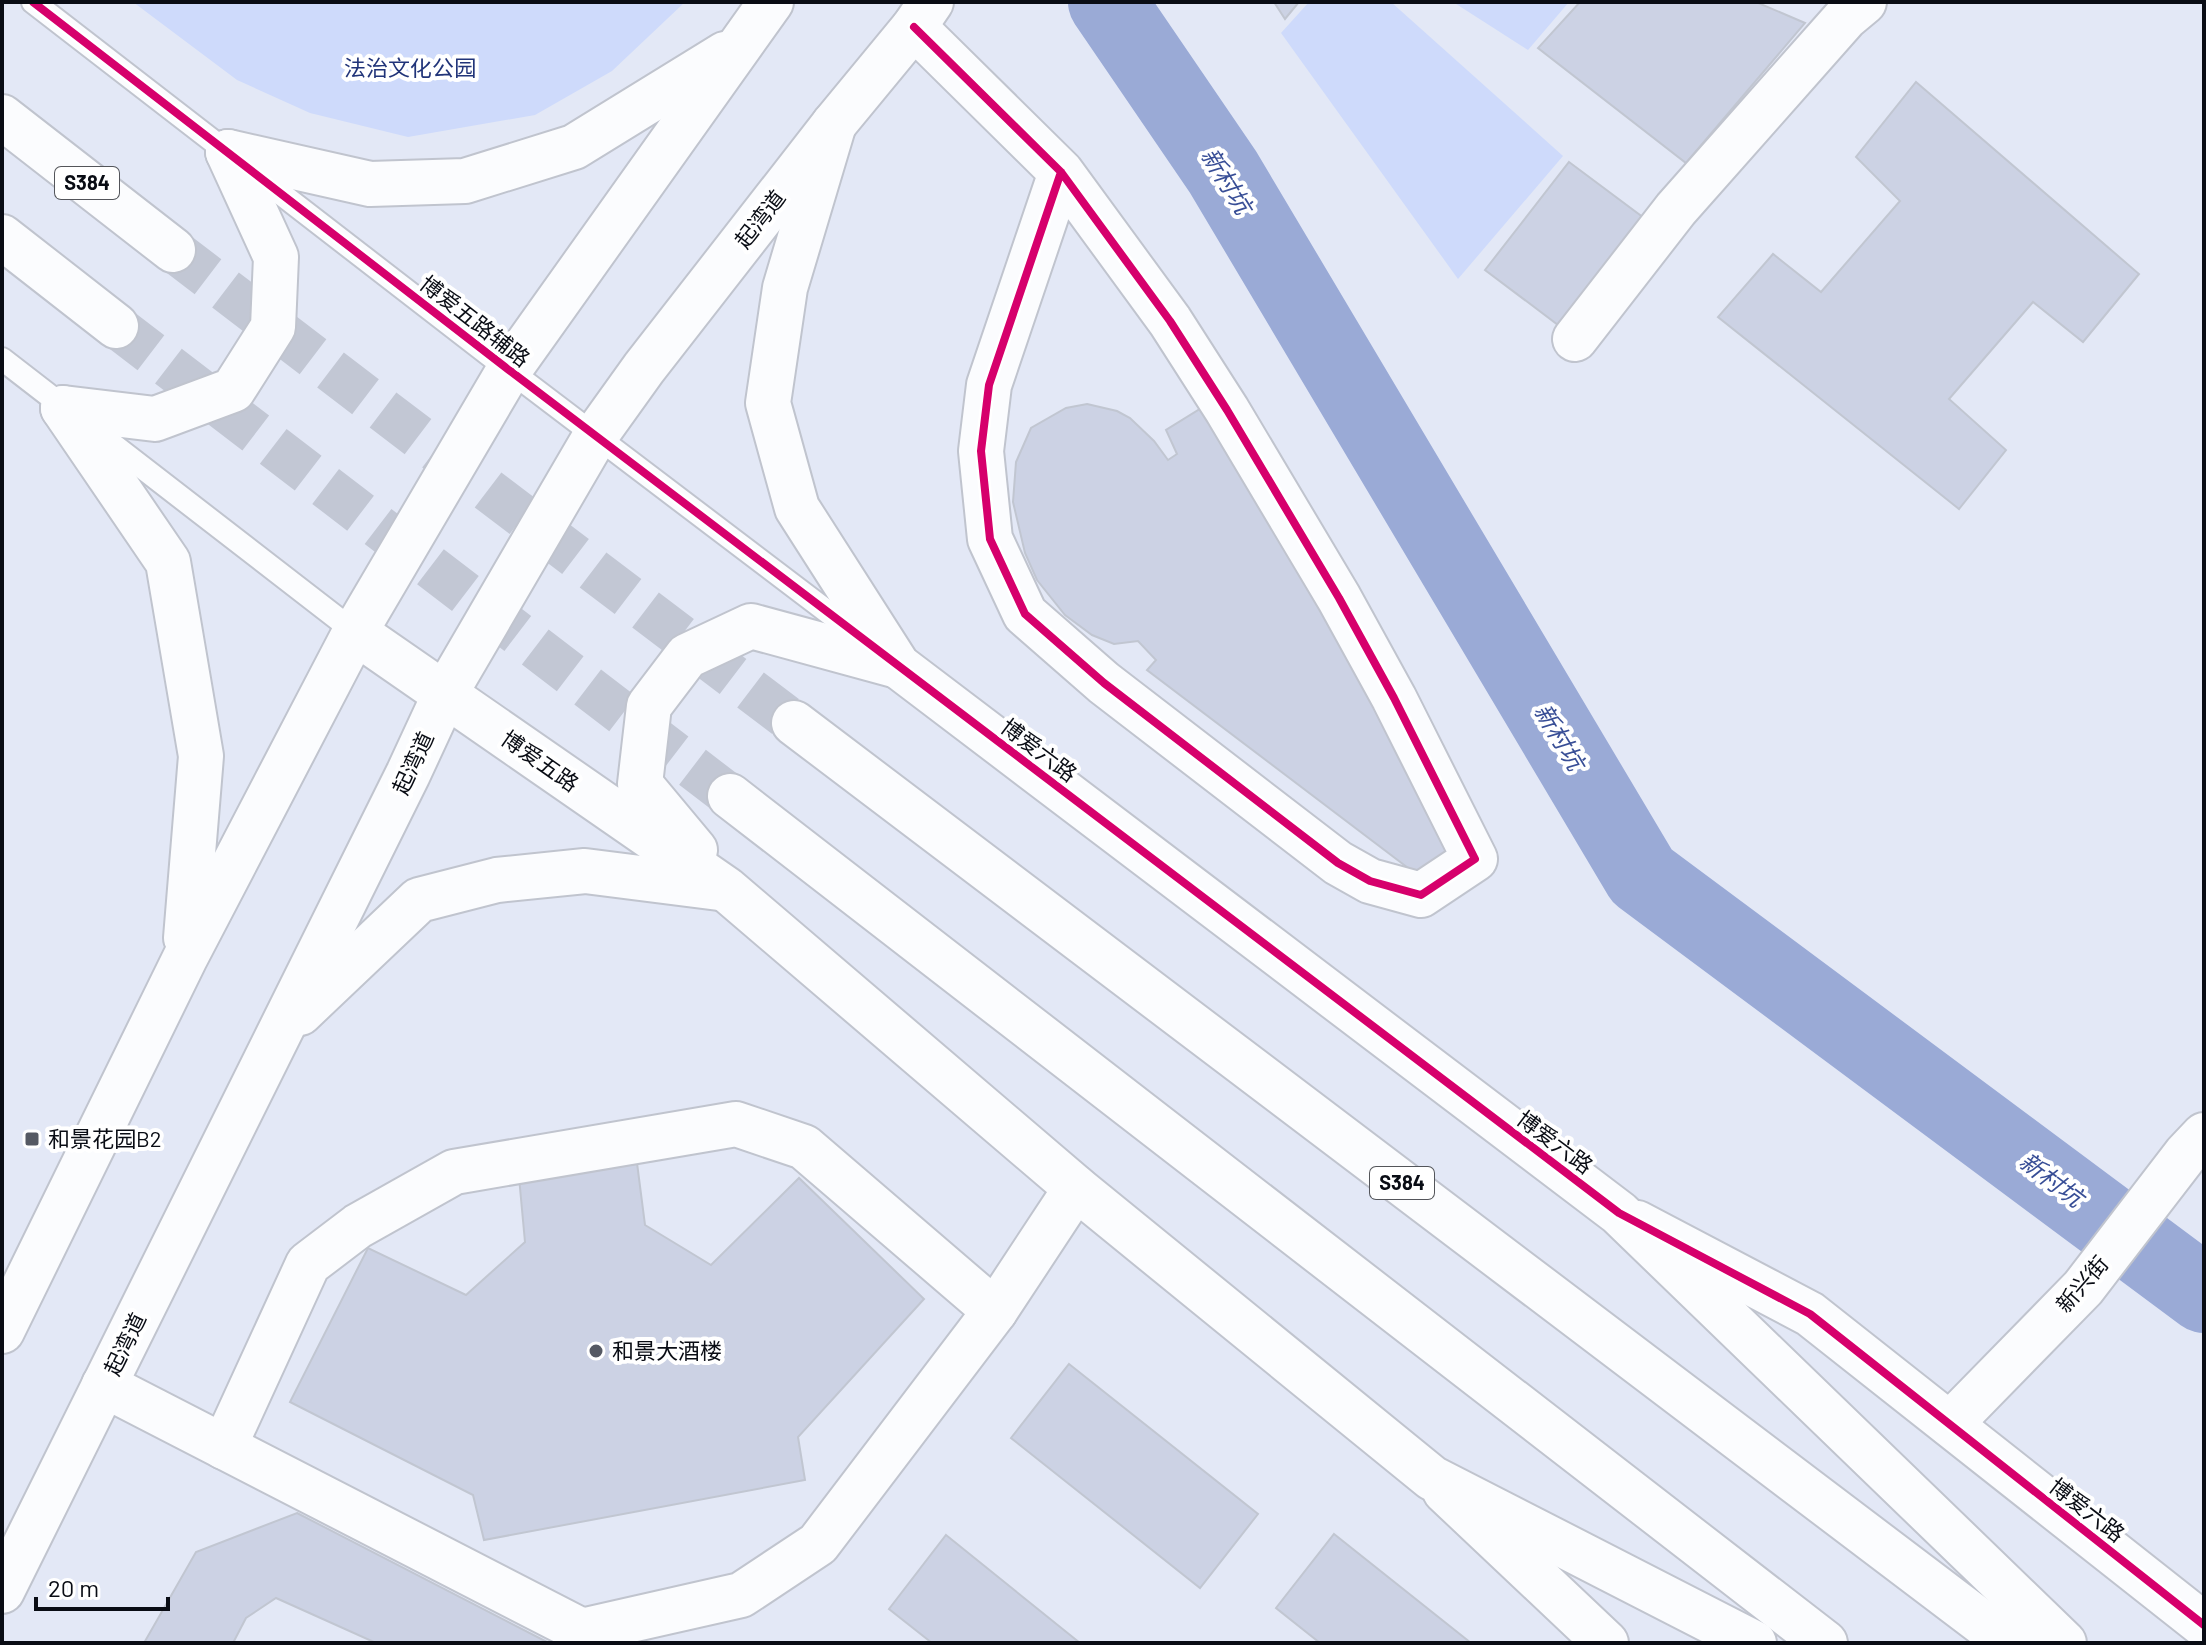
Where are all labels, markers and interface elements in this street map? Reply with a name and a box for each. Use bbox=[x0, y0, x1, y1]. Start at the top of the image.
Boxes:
park label: 法治文化公园 bbox=[344, 54, 476, 80]
water label: 新村坑 bbox=[1196, 142, 1260, 221]
road number: S384 bbox=[55, 167, 119, 199]
street label: 起湾道 bbox=[729, 184, 790, 252]
street label: 博爱五路辅路 bbox=[416, 269, 536, 371]
water label: 新村坑 bbox=[1529, 698, 1593, 777]
street label: 博爱六路 bbox=[997, 712, 1083, 786]
street label: 博爱五路 bbox=[497, 724, 584, 796]
street label: 起湾道 bbox=[386, 727, 438, 798]
street label: 博爱六路 bbox=[1513, 1104, 1599, 1178]
place label: 和景花园B2 bbox=[48, 1125, 162, 1151]
marker: 和景花园B2 bbox=[23, 1130, 41, 1148]
water label: 新村坑 bbox=[2014, 1146, 2092, 1214]
road number: S384 bbox=[1370, 1167, 1434, 1199]
street label: 新兴街 bbox=[2050, 1250, 2113, 1317]
street label: 起湾道 bbox=[98, 1308, 150, 1379]
place label: 和景大酒楼 bbox=[612, 1337, 722, 1363]
marker: 和景大酒楼 bbox=[587, 1342, 605, 1360]
street label: 博爱六路 bbox=[2045, 1472, 2130, 1547]
scale bar bbox=[36, 1561, 168, 1611]
text: 20 m bbox=[48, 1573, 99, 1602]

